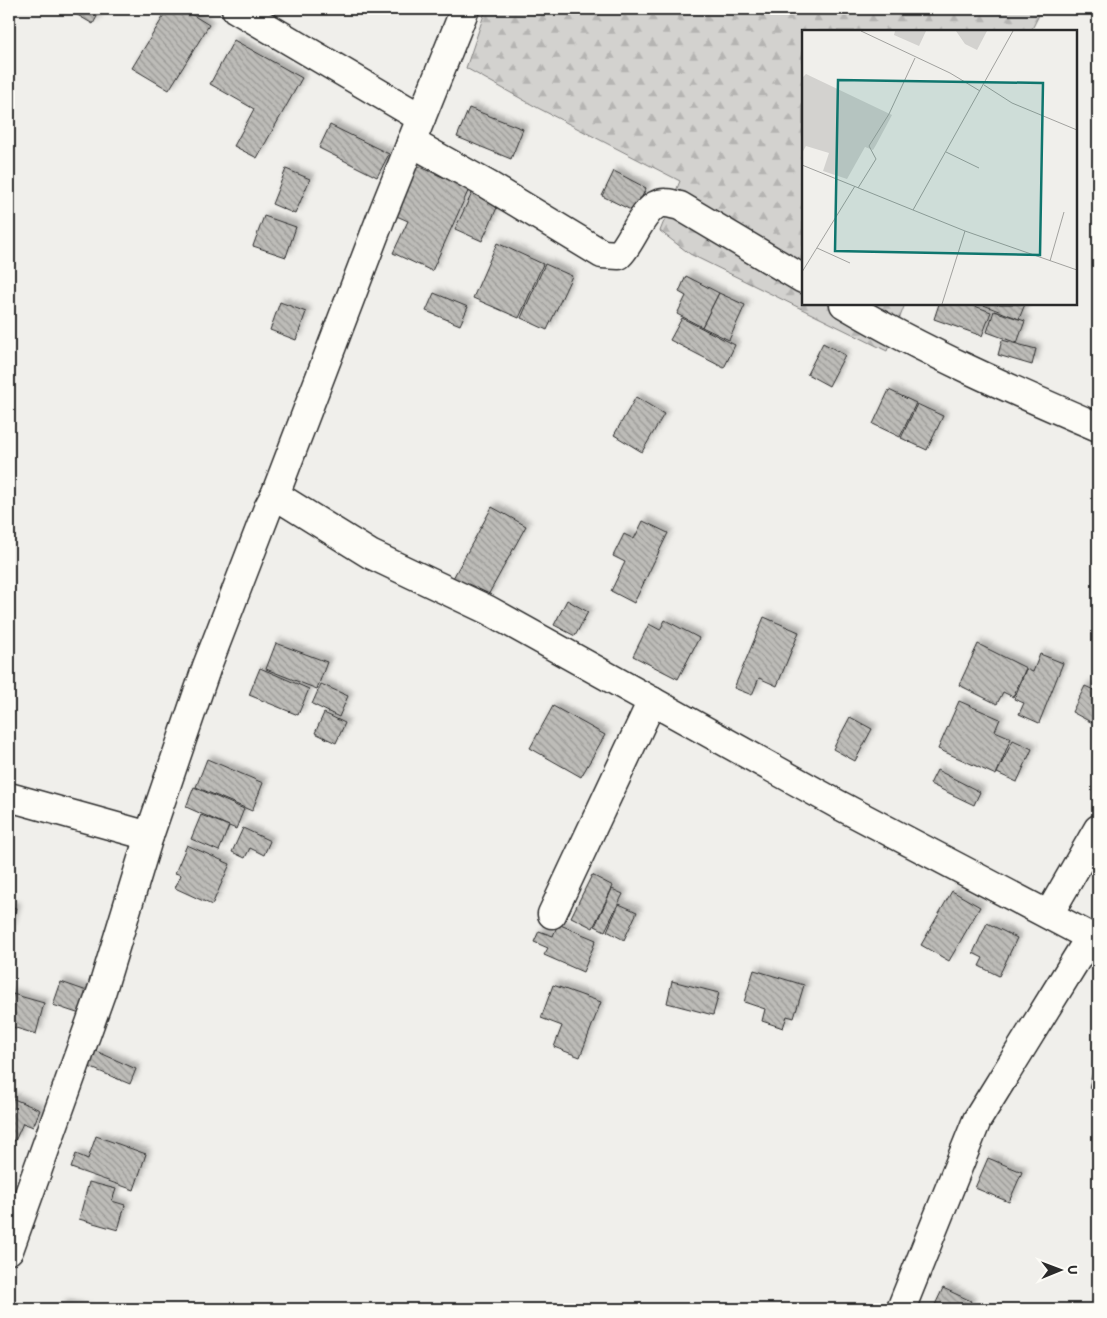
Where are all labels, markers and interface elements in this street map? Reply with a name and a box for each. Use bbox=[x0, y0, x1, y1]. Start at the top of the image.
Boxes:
inset map bbox=[802, 30, 1077, 305]
north arrow bbox=[1034, 1246, 1084, 1296]
text: U bbox=[1064, 1265, 1081, 1275]

